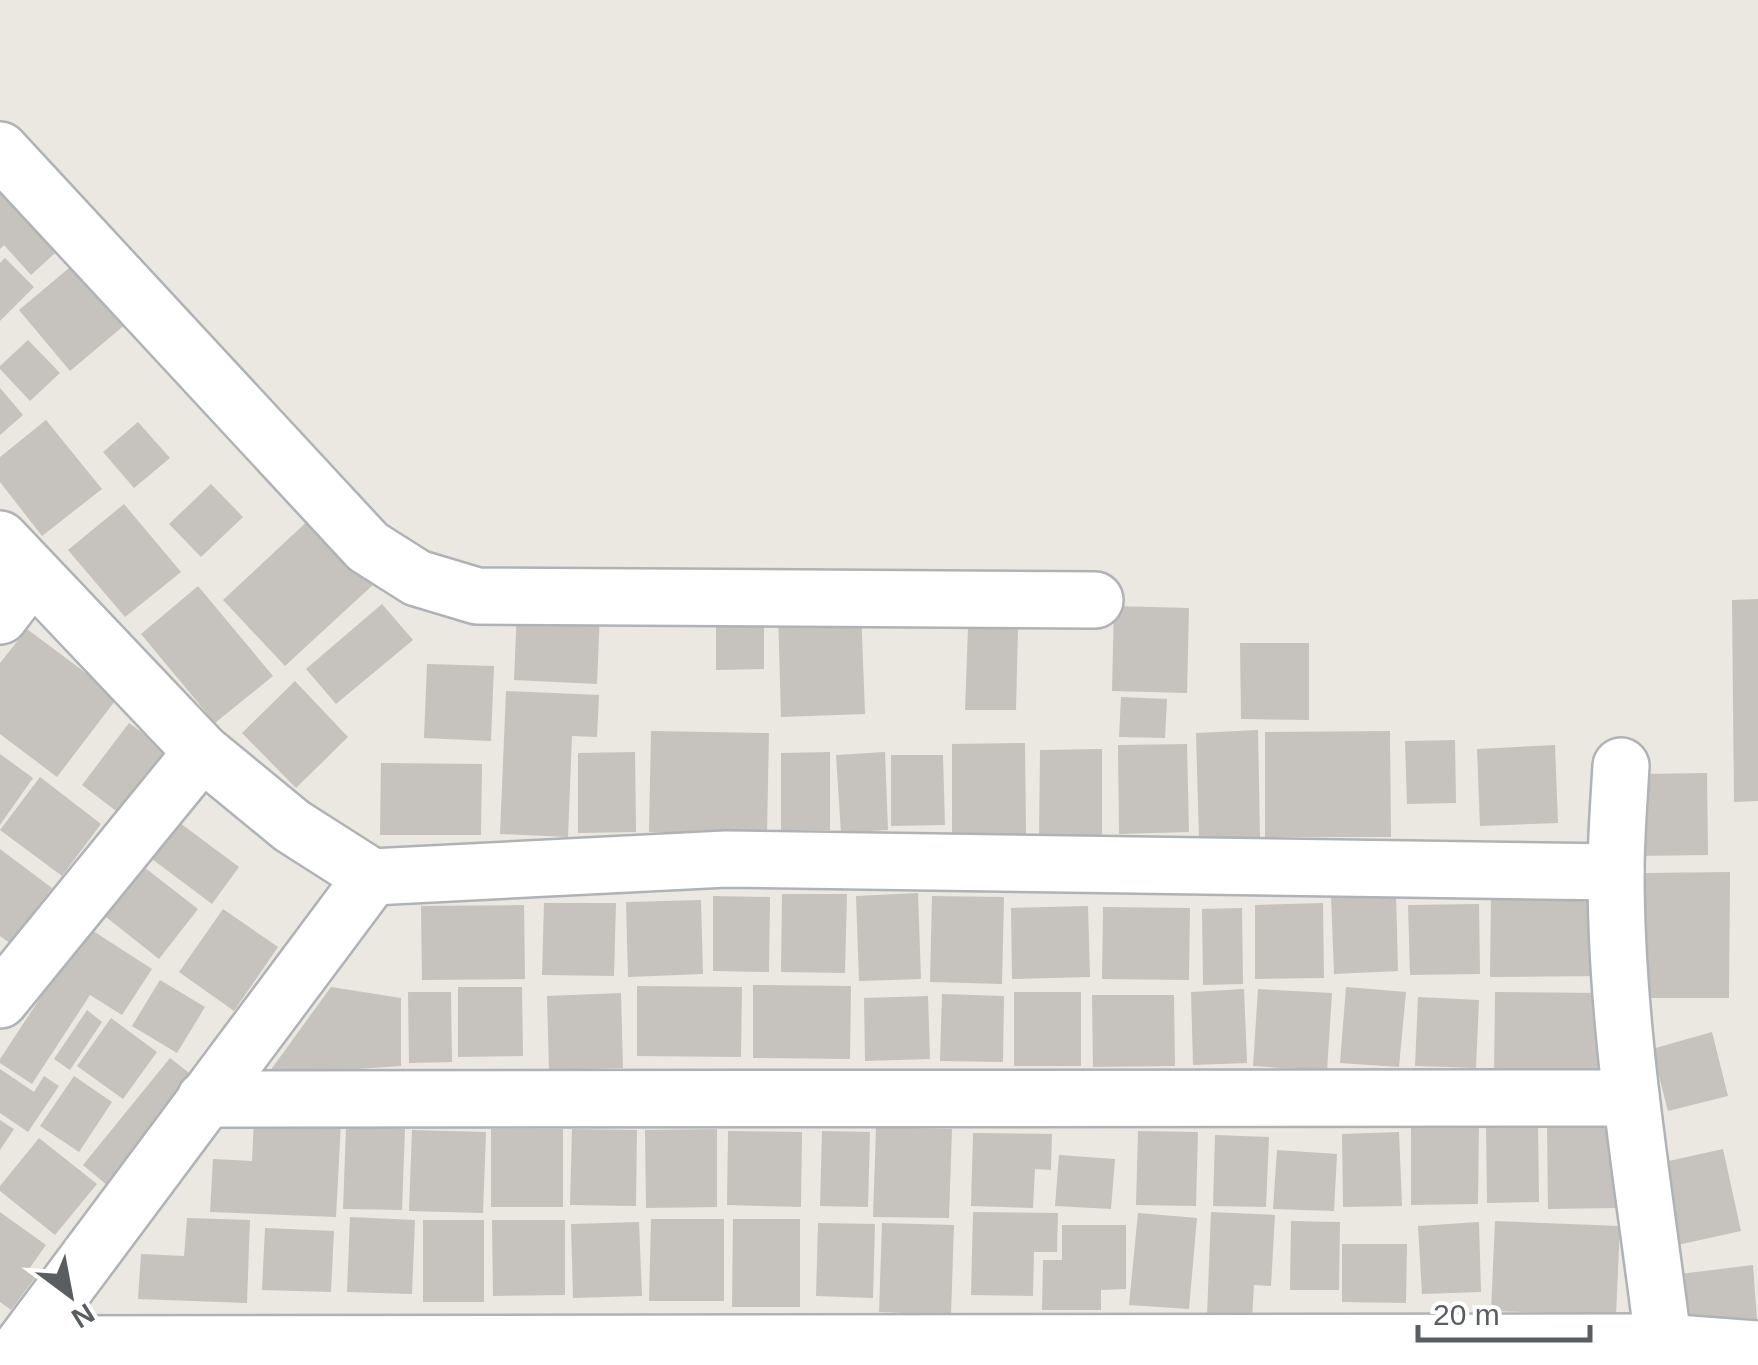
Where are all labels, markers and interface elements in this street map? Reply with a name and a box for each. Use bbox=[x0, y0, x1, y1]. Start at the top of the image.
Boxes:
north arrow bbox=[20, 1245, 120, 1345]
scale bar bbox=[1418, 1280, 1590, 1342]
text: N bbox=[66, 1297, 100, 1334]
text: 20 m bbox=[1433, 1298, 1500, 1331]

